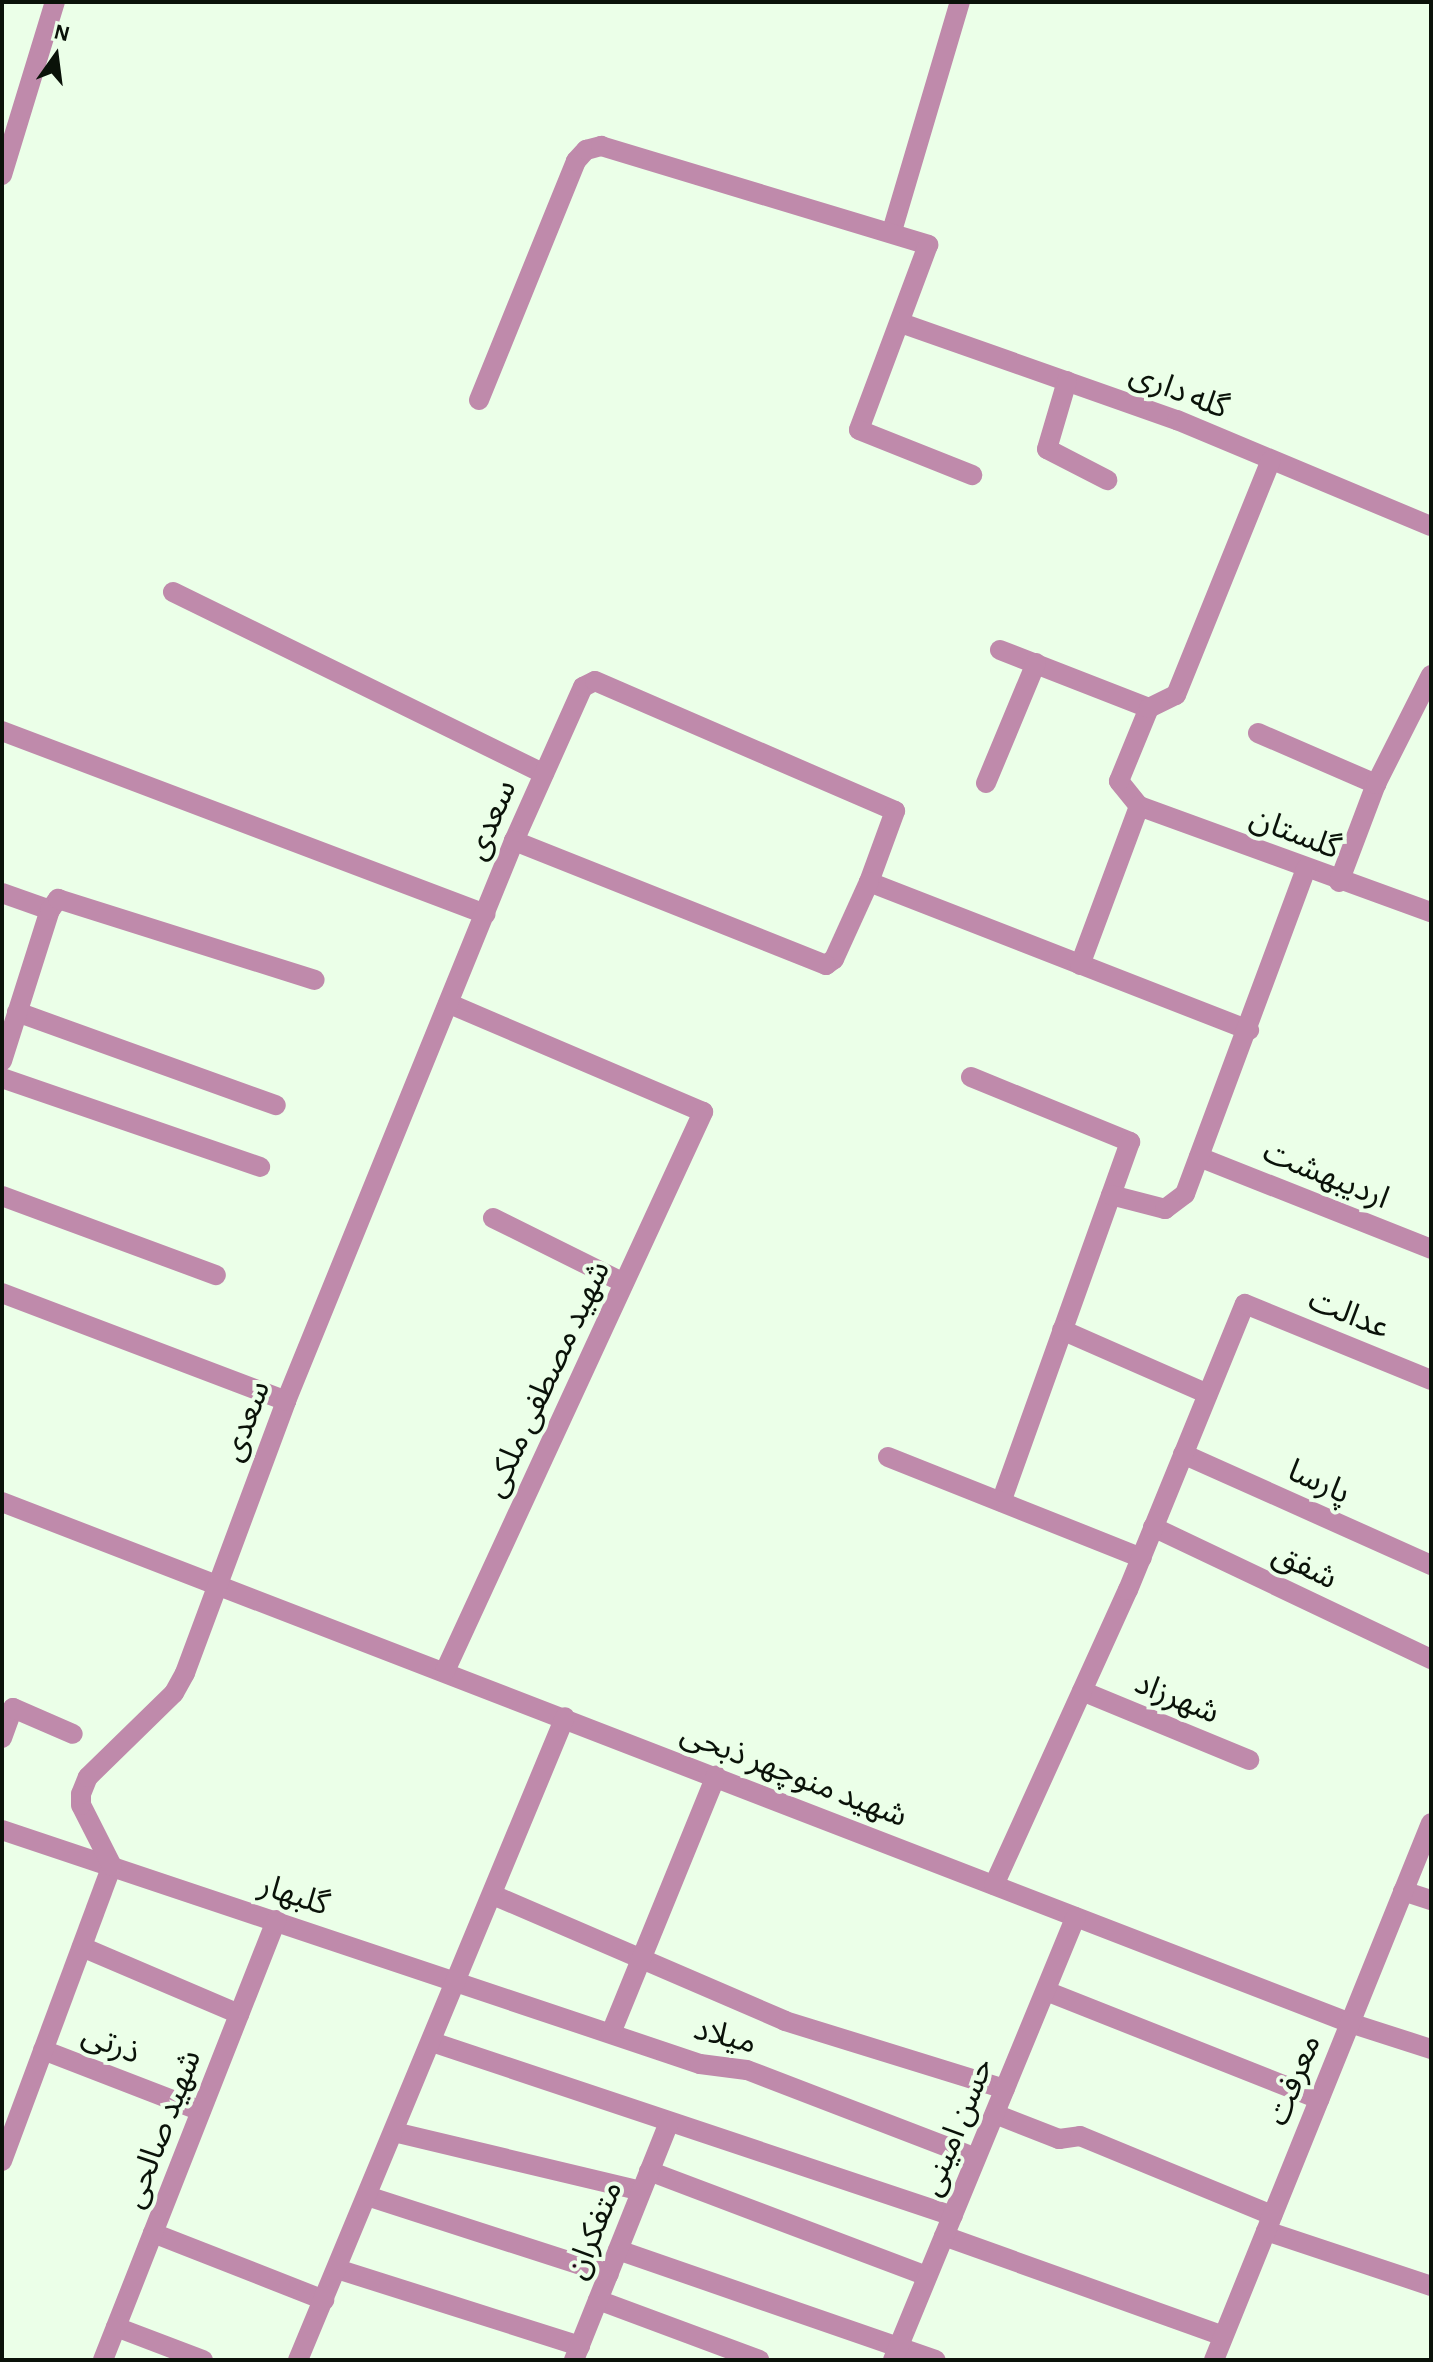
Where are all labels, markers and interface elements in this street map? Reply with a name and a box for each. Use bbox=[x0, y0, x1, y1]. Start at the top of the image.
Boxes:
north arrow bbox=[16, 16, 96, 96]
text: N bbox=[52, 20, 72, 45]
street label: گله داری bbox=[1124, 355, 1234, 427]
street label: سعدی bbox=[457, 774, 525, 866]
street label: گلستان bbox=[1245, 798, 1345, 868]
street label: اردیبهشت bbox=[1257, 1132, 1395, 1218]
street label: شهید مصطفی ملکی bbox=[475, 1255, 619, 1503]
street label: عدالت bbox=[1303, 1280, 1395, 1348]
street label: سعدی bbox=[213, 1375, 279, 1467]
street label: پارسا bbox=[1282, 1451, 1356, 1513]
street label: شفق bbox=[1267, 1534, 1343, 1598]
street label: شهرزاد bbox=[1129, 1664, 1225, 1732]
street label: شهید منوچهر ذبحی bbox=[675, 1714, 913, 1836]
street label: گلبهار bbox=[254, 1866, 334, 1924]
street label: میلاد bbox=[690, 2010, 760, 2062]
street label: ذرتی bbox=[77, 2015, 145, 2073]
street label: معرفت bbox=[1259, 2029, 1329, 2131]
street label: شهید صالحی bbox=[114, 2045, 210, 2213]
street label: حسن امینی bbox=[912, 2052, 1002, 2202]
street label: متفکران bbox=[557, 2175, 631, 2285]

